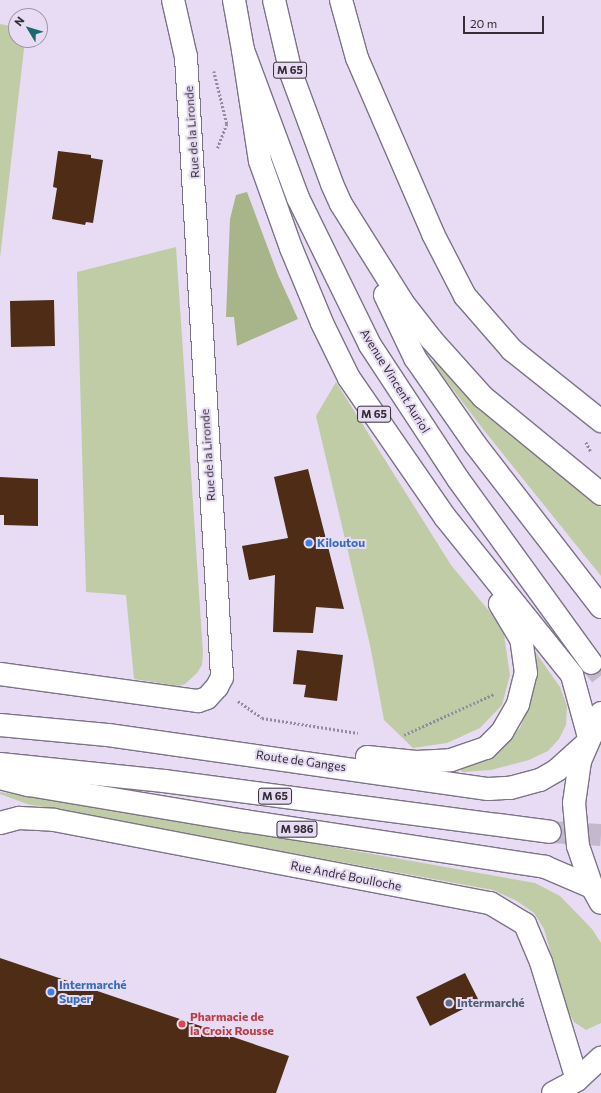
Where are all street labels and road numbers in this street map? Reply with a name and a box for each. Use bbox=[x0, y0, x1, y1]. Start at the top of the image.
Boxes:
road number: M 65 bbox=[273, 61, 307, 79]
street label: Rue de la Lironde bbox=[182, 85, 202, 179]
street label: Avenue Vincent Auriol bbox=[357, 326, 433, 436]
road number: M 65 bbox=[357, 405, 391, 423]
street label: Rue de la Lironde bbox=[198, 408, 218, 502]
street label: Route de Ganges bbox=[255, 748, 347, 774]
road number: M 65 bbox=[258, 787, 292, 805]
road number: M 986 bbox=[276, 820, 318, 838]
street label: Rue André Boulloche bbox=[289, 858, 403, 894]

